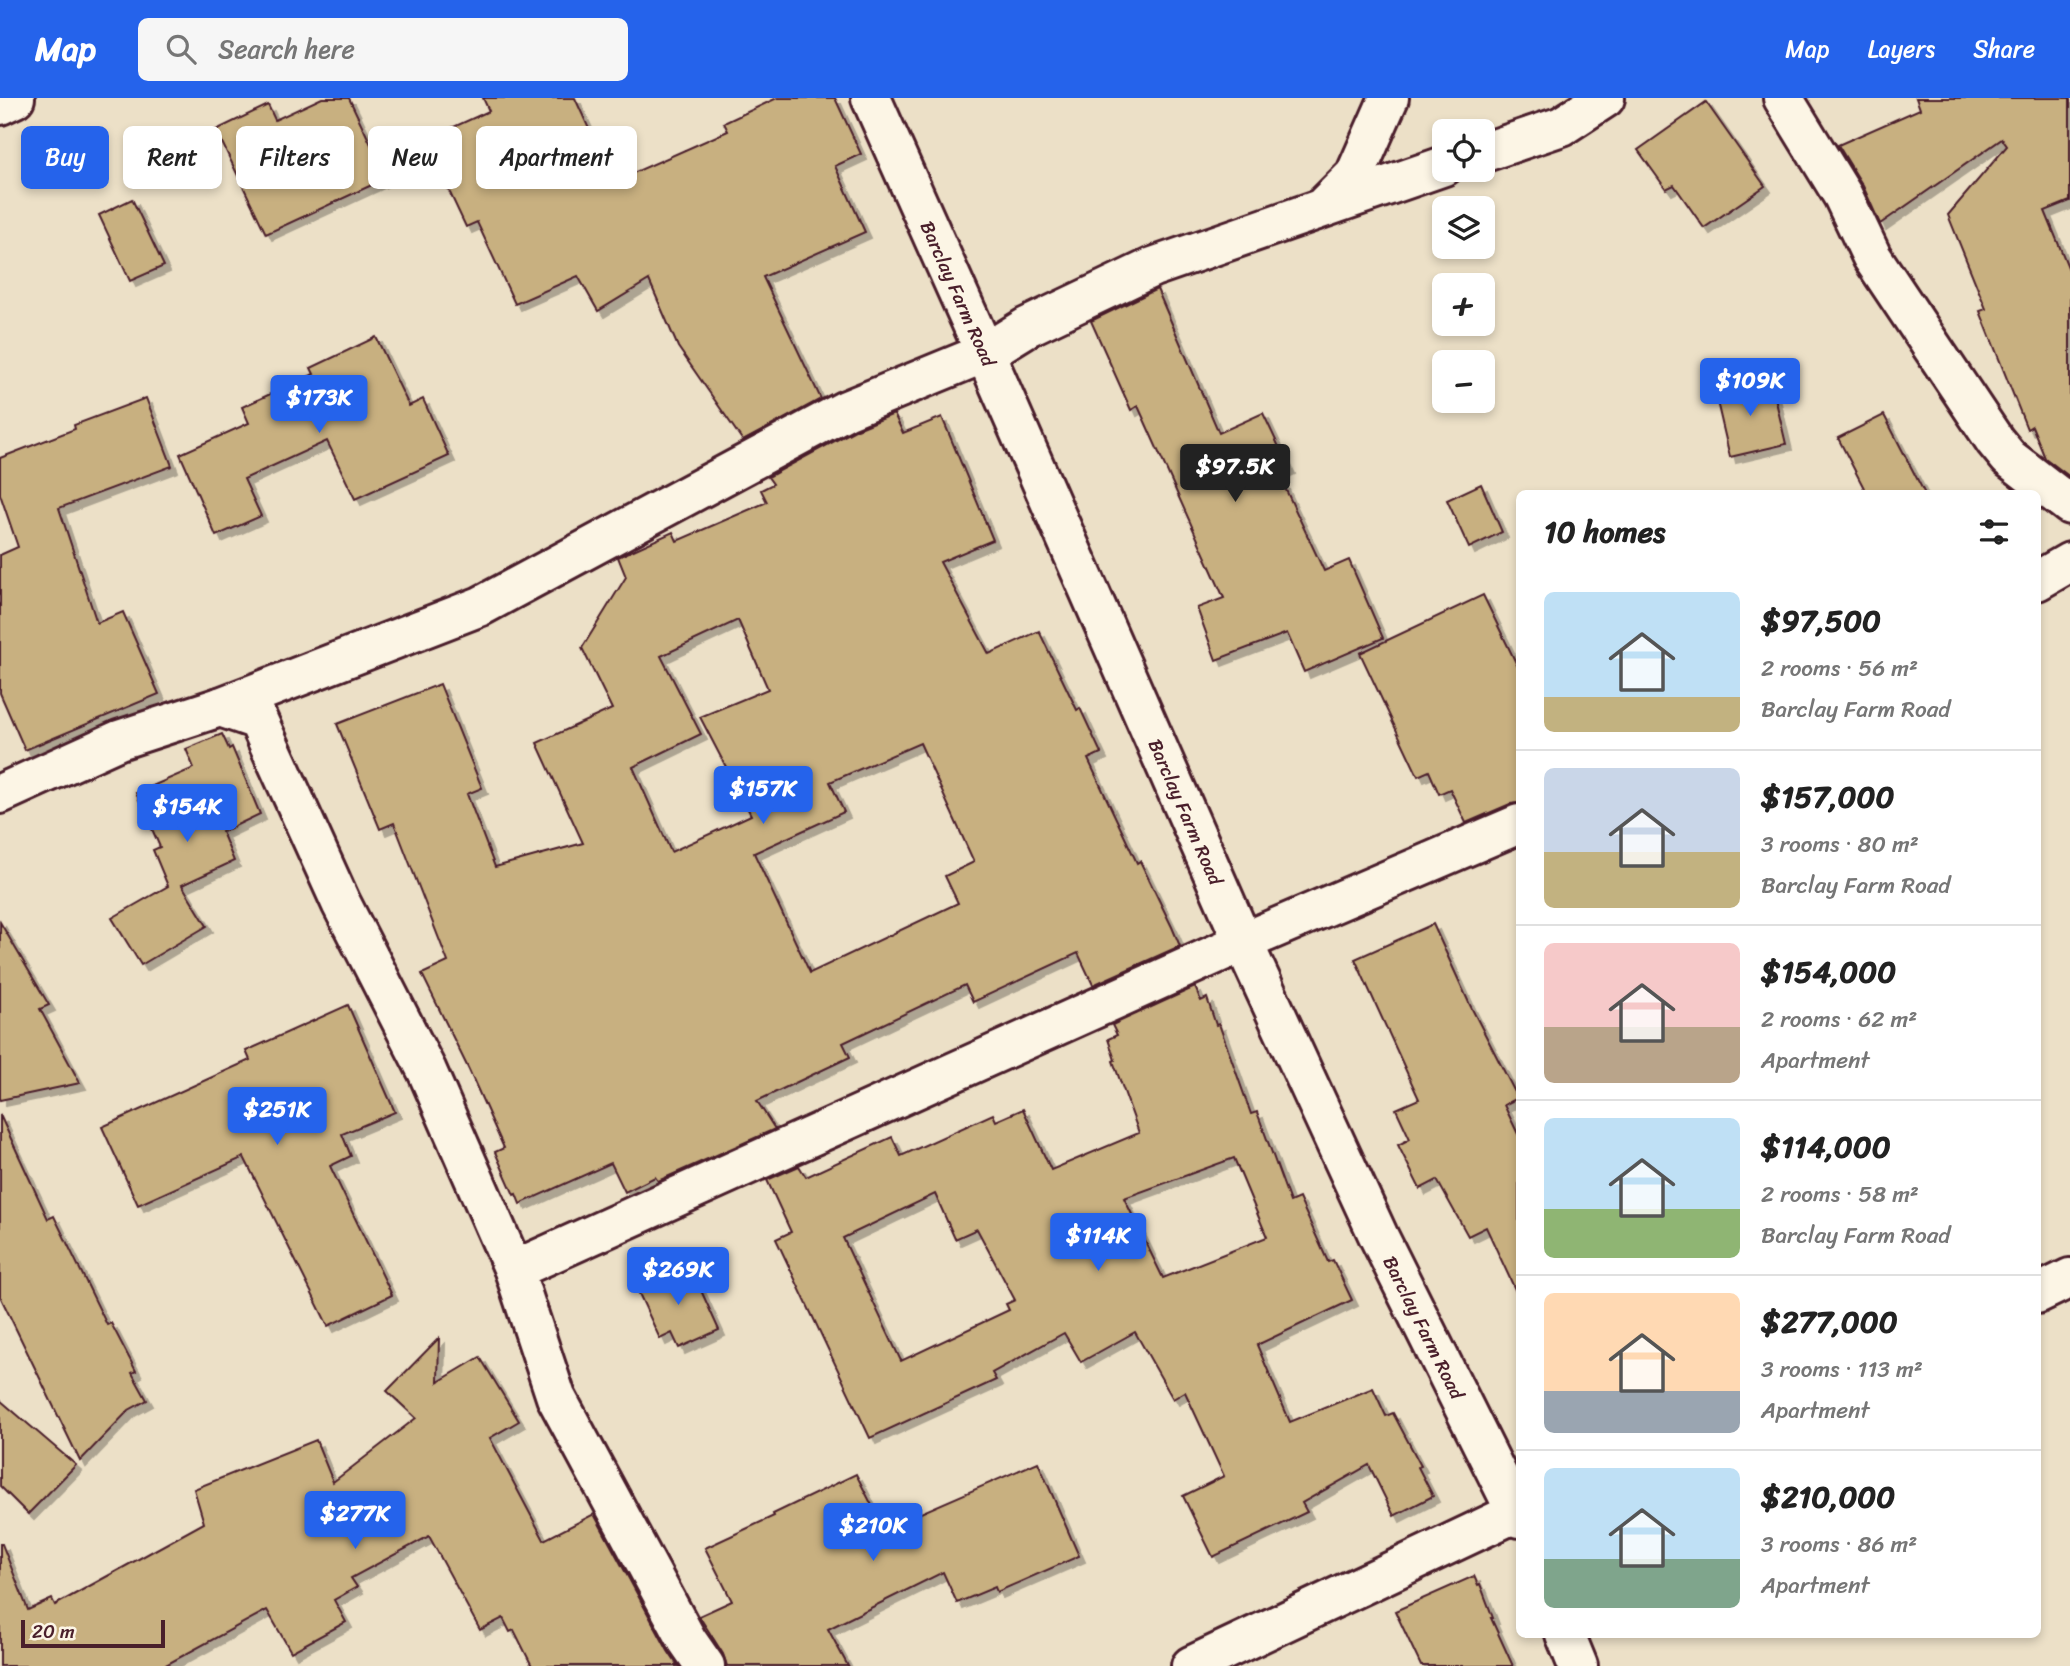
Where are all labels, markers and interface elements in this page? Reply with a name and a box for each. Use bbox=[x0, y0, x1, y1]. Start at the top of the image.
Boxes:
search box bbox=[138, 18, 628, 81]
text: Map bbox=[35, 20, 96, 78]
text: Search here bbox=[218, 26, 355, 72]
text: Map bbox=[1785, 28, 1830, 70]
text: Layers bbox=[1868, 28, 1935, 70]
text: Share bbox=[1973, 28, 2035, 70]
icon: search bbox=[162, 30, 200, 68]
map controls bbox=[1432, 119, 1495, 413]
button: locate bbox=[1432, 119, 1495, 182]
chip: Buy bbox=[21, 126, 109, 189]
chip: Rent bbox=[123, 126, 222, 189]
chip: Filters bbox=[236, 126, 354, 189]
chip: New bbox=[368, 126, 462, 189]
chip: Apartment bbox=[476, 126, 637, 189]
button: layers bbox=[1432, 196, 1495, 259]
street label: Barclay Farm Road bbox=[911, 215, 1006, 373]
button: + bbox=[1432, 273, 1495, 336]
button: − bbox=[1432, 350, 1495, 413]
pin: $109K bbox=[1701, 358, 1799, 418]
text: $109K bbox=[1716, 360, 1784, 401]
pin: $173K bbox=[270, 376, 368, 435]
text: $173K bbox=[286, 377, 352, 418]
pin: $97.5K bbox=[1178, 444, 1292, 504]
text: $97.5K bbox=[1196, 446, 1274, 487]
text: 10 homes bbox=[1544, 505, 1665, 559]
icon: filters bbox=[1975, 513, 2013, 551]
text: $97,500 bbox=[1761, 594, 1881, 648]
icon: home bbox=[1600, 620, 1684, 704]
text: 2 rooms · 56 m² bbox=[1761, 648, 1918, 689]
text: Barclay Farm Road bbox=[1761, 689, 1950, 730]
street label: Barclay Farm Road bbox=[1139, 733, 1233, 892]
pin: $157K bbox=[714, 766, 812, 826]
text: $157K bbox=[730, 768, 796, 809]
text: $157,000 bbox=[1761, 770, 1894, 824]
pin: $154K bbox=[138, 784, 236, 844]
text: $154K bbox=[153, 786, 221, 827]
icon: home bbox=[1600, 796, 1684, 880]
text: 3 rooms · 80 m² bbox=[1761, 824, 1919, 865]
text: Barclay Farm Road bbox=[1761, 865, 1950, 906]
text: $154,000 bbox=[1761, 945, 1896, 999]
icon: home bbox=[1600, 971, 1684, 1055]
text: 2 rooms · 62 m² bbox=[1761, 999, 1917, 1040]
text: Apartment bbox=[1761, 1040, 1870, 1081]
pin: $251K bbox=[228, 1088, 326, 1147]
text: $251K bbox=[244, 1089, 310, 1130]
text: $114,000 bbox=[1761, 1120, 1891, 1174]
icon: home bbox=[1600, 1146, 1684, 1230]
text: 2 rooms · 58 m² bbox=[1761, 1174, 1919, 1215]
pin: $114K bbox=[1049, 1214, 1147, 1273]
text: $114K bbox=[1066, 1215, 1130, 1256]
text: Barclay Farm Road bbox=[1761, 1215, 1950, 1256]
pin: $269K bbox=[629, 1248, 727, 1307]
text: $269K bbox=[643, 1249, 713, 1290]
street label: Barclay Farm Road bbox=[1374, 1250, 1475, 1406]
text: $277,000 bbox=[1761, 1295, 1898, 1349]
icon: home bbox=[1600, 1321, 1684, 1405]
text: 3 rooms · 113 m² bbox=[1761, 1349, 1923, 1390]
text: Apartment bbox=[1761, 1390, 1870, 1431]
text: $210,000 bbox=[1761, 1470, 1895, 1524]
pin: $277K bbox=[306, 1492, 404, 1551]
text: $277K bbox=[321, 1493, 390, 1534]
icon: home bbox=[1600, 1496, 1684, 1580]
pin: $210K bbox=[824, 1504, 922, 1563]
text: $210K bbox=[839, 1505, 907, 1546]
text: 3 rooms · 86 m² bbox=[1761, 1524, 1917, 1565]
text: Apartment bbox=[1761, 1565, 1870, 1606]
text: 20 m bbox=[32, 1615, 75, 1648]
scale bar bbox=[21, 1617, 164, 1649]

